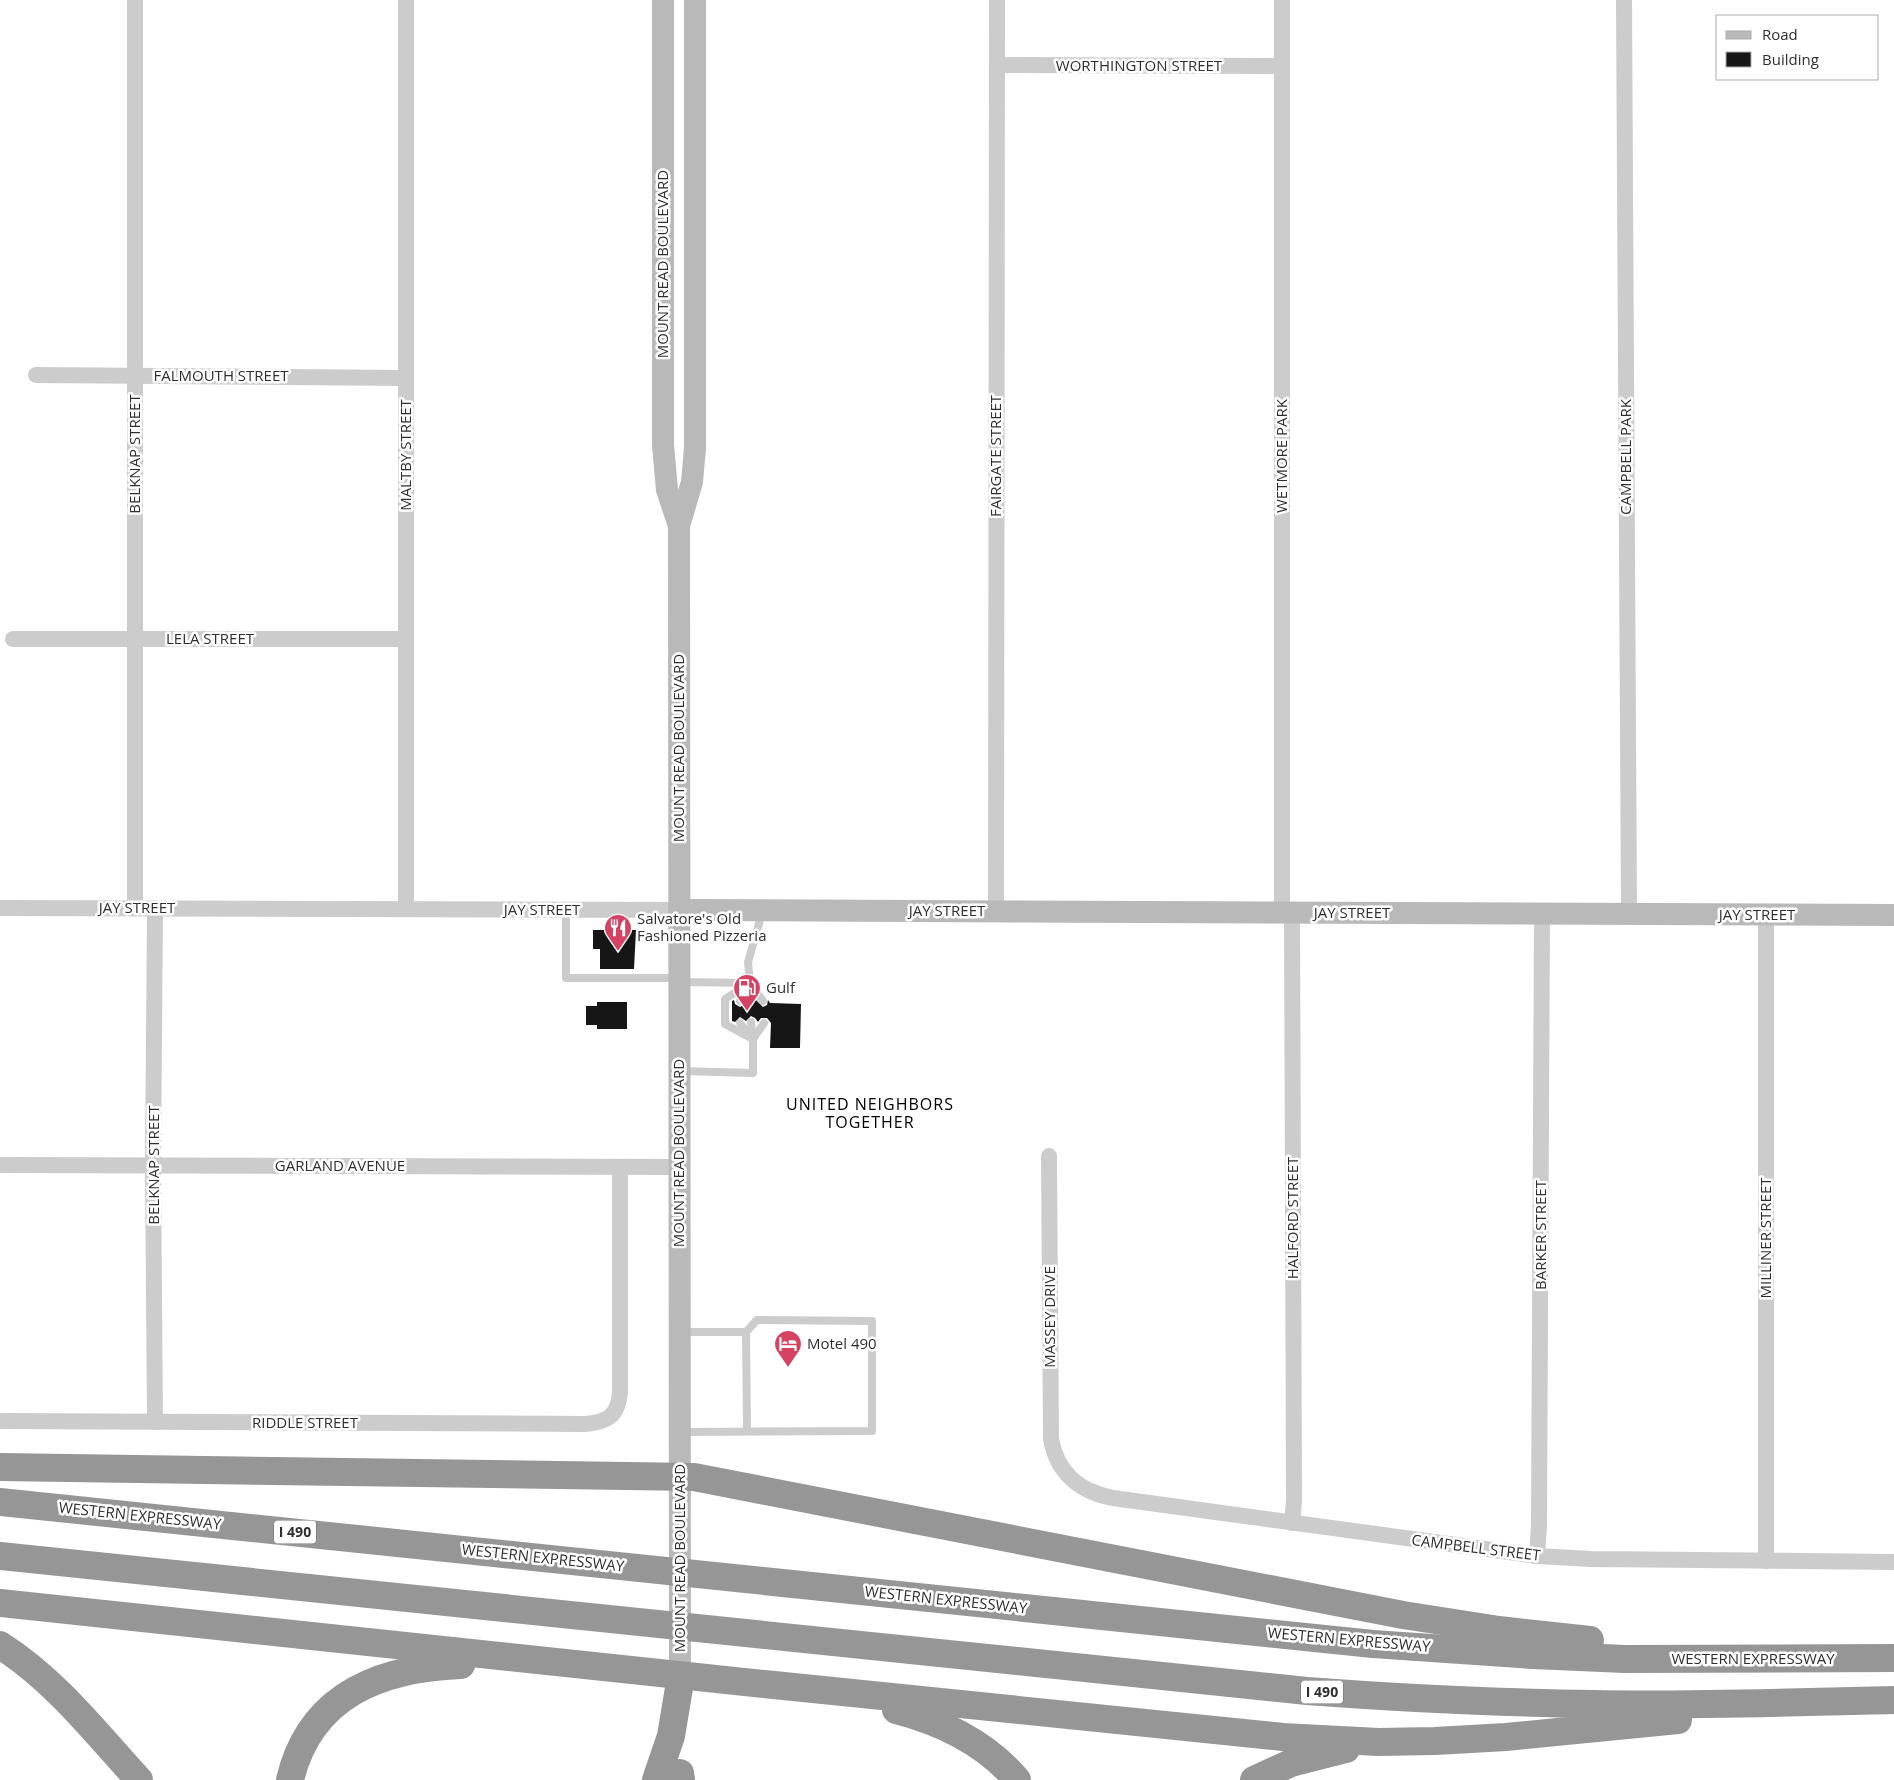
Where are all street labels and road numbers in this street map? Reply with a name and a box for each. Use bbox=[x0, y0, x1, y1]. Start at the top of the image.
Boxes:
street label: WORTHINGTON STREET bbox=[1056, 55, 1223, 75]
street label: MOUNT READ BOULEVARD bbox=[652, 170, 672, 358]
street label: FALMOUTH STREET bbox=[153, 365, 289, 385]
street label: BELKNAP STREET bbox=[124, 394, 144, 514]
street label: FAIRGATE STREET bbox=[985, 394, 1005, 517]
street label: MALTBY STREET bbox=[395, 398, 415, 511]
street label: WETMORE PARK bbox=[1271, 398, 1291, 513]
street label: CAMPBELL PARK bbox=[1615, 398, 1635, 515]
street label: LELA STREET bbox=[166, 628, 255, 648]
street label: MOUNT READ BOULEVARD bbox=[668, 654, 688, 842]
street label: JAY STREET bbox=[97, 897, 176, 917]
street label: JAY STREET bbox=[502, 899, 581, 919]
street label: JAY STREET bbox=[907, 900, 986, 920]
street label: JAY STREET bbox=[1312, 902, 1391, 922]
street label: JAY STREET bbox=[1717, 904, 1796, 924]
street label: MOUNT READ BOULEVARD bbox=[668, 1059, 688, 1247]
street label: BELKNAP STREET bbox=[143, 1105, 163, 1225]
street label: GARLAND AVENUE bbox=[275, 1155, 405, 1175]
street label: HALFORD STREET bbox=[1282, 1156, 1302, 1279]
street label: MILLINER STREET bbox=[1755, 1177, 1775, 1299]
street label: BARKER STREET bbox=[1530, 1179, 1550, 1290]
street label: MASSEY DRIVE bbox=[1039, 1266, 1059, 1368]
street label: RIDDLE STREET bbox=[252, 1412, 359, 1432]
street label: MOUNT READ BOULEVARD bbox=[669, 1464, 689, 1652]
street label: WESTERN EXPRESSWAY bbox=[58, 1497, 223, 1534]
road number: I 490 bbox=[274, 1520, 316, 1544]
street label: CAMPBELL STREET bbox=[1411, 1529, 1542, 1565]
street label: WESTERN EXPRESSWAY bbox=[461, 1539, 626, 1576]
street label: WESTERN EXPRESSWAY bbox=[864, 1581, 1029, 1618]
street label: WESTERN EXPRESSWAY bbox=[1267, 1622, 1432, 1656]
street label: WESTERN EXPRESSWAY bbox=[1671, 1648, 1835, 1668]
road number: I 490 bbox=[1301, 1680, 1343, 1704]

